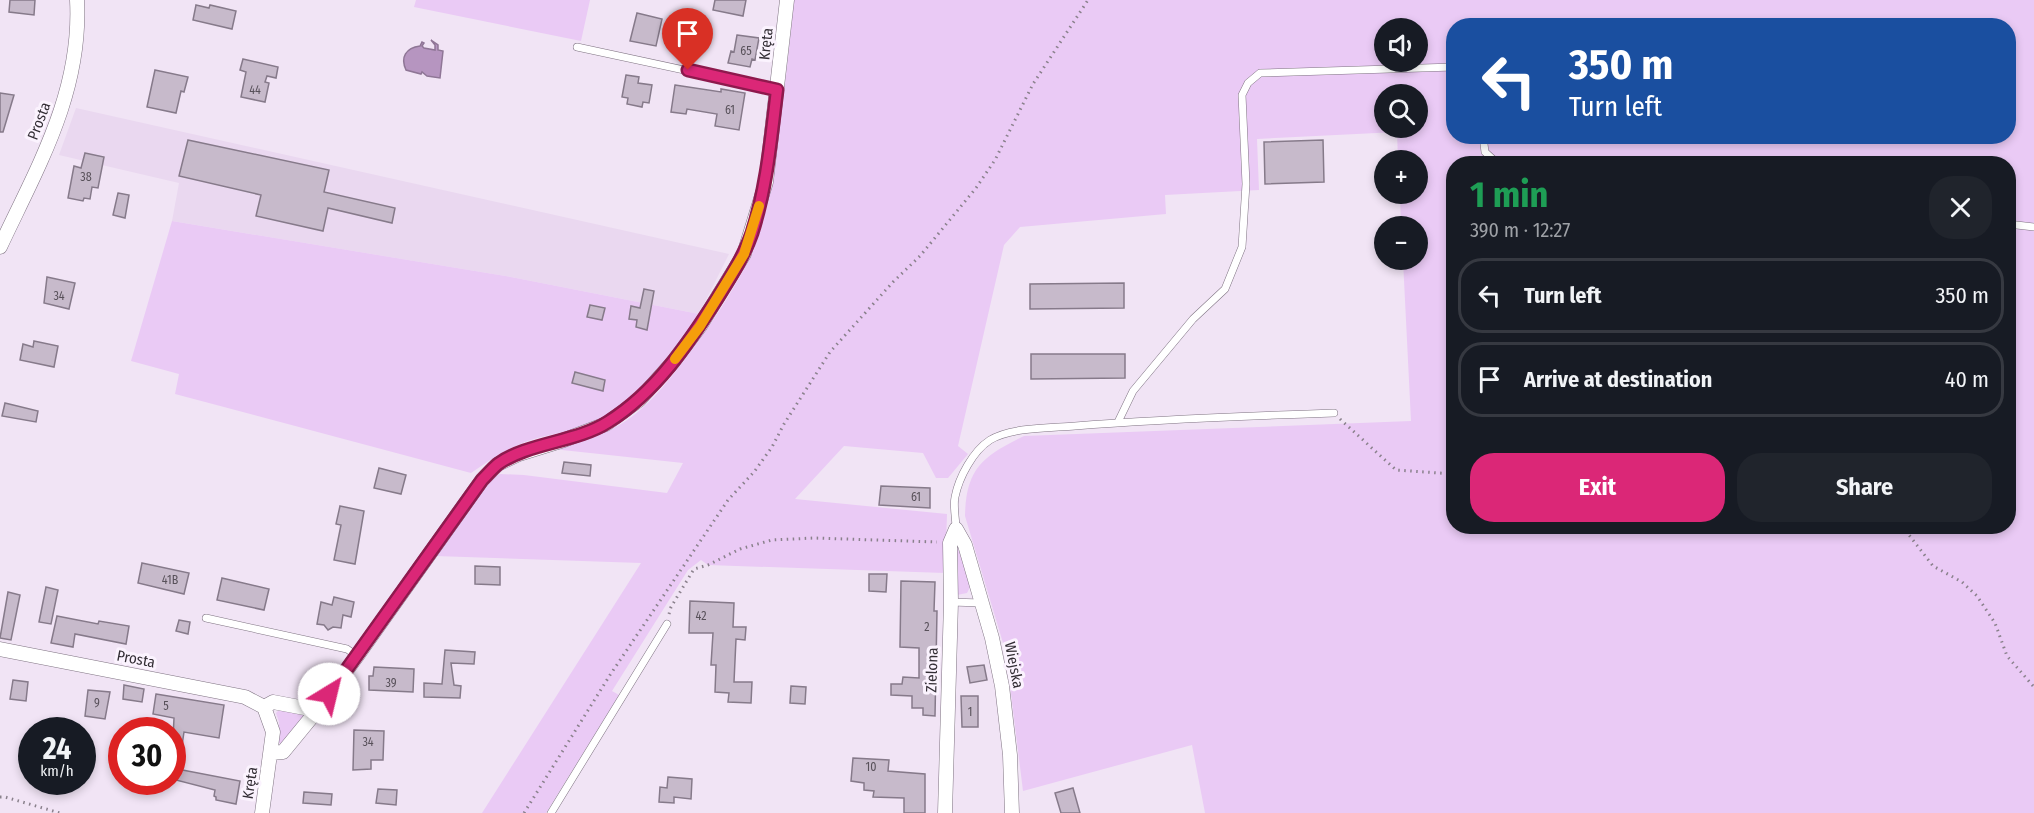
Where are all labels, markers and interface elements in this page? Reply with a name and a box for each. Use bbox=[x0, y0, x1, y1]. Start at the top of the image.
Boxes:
pin bbox=[662, 8, 713, 70]
icon: arrive bbox=[671, 17, 704, 50]
map controls bbox=[1374, 18, 1428, 270]
button: sound bbox=[1374, 18, 1428, 72]
street label: Kręta bbox=[755, 27, 777, 61]
text: 350 m bbox=[1569, 40, 1673, 90]
icon: left bbox=[1470, 42, 1548, 120]
house number: 65 bbox=[740, 44, 752, 58]
house number: 44 bbox=[249, 83, 261, 97]
button: search bbox=[1374, 84, 1428, 138]
text: Turn left bbox=[1569, 91, 1662, 123]
street label: Prosta bbox=[24, 100, 54, 142]
house number: 61 bbox=[725, 103, 735, 117]
button: + bbox=[1374, 150, 1428, 204]
house number: 38 bbox=[80, 170, 92, 184]
text: 1 min bbox=[1470, 173, 1548, 217]
button: close bbox=[1929, 176, 1992, 239]
button: − bbox=[1374, 216, 1428, 270]
text: 390 m · 12:27 bbox=[1470, 218, 1570, 242]
icon: left bbox=[1473, 279, 1506, 312]
text: Turn left bbox=[1524, 282, 1602, 309]
text: 350 m bbox=[1935, 282, 1989, 309]
house number: 34 bbox=[53, 289, 65, 303]
icon: arrive bbox=[1473, 363, 1506, 396]
text: Arrive at destination bbox=[1524, 366, 1712, 393]
text: 40 m bbox=[1945, 366, 1989, 393]
button: Exit bbox=[1470, 453, 1725, 522]
button: Share bbox=[1737, 453, 1992, 522]
house number: 61 bbox=[911, 490, 921, 504]
house number: 41B bbox=[162, 573, 179, 587]
house number: 42 bbox=[696, 609, 706, 623]
house number: 2 bbox=[924, 620, 930, 634]
street label: Wiejska bbox=[1001, 640, 1027, 690]
street label: Prosta bbox=[115, 646, 157, 672]
street label: Zielona bbox=[922, 647, 942, 693]
position arrow bbox=[297, 662, 361, 726]
house number: 39 bbox=[385, 676, 397, 690]
house number: 9 bbox=[94, 696, 100, 710]
house number: 5 bbox=[163, 699, 169, 713]
house number: 1 bbox=[968, 705, 972, 719]
speed limit sign: 30 bbox=[108, 717, 186, 795]
text: 24 bbox=[43, 731, 71, 767]
house number: 34 bbox=[362, 735, 374, 749]
house number: 10 bbox=[866, 760, 876, 774]
text: km/h bbox=[40, 762, 74, 780]
street label: Kręta bbox=[239, 766, 261, 800]

